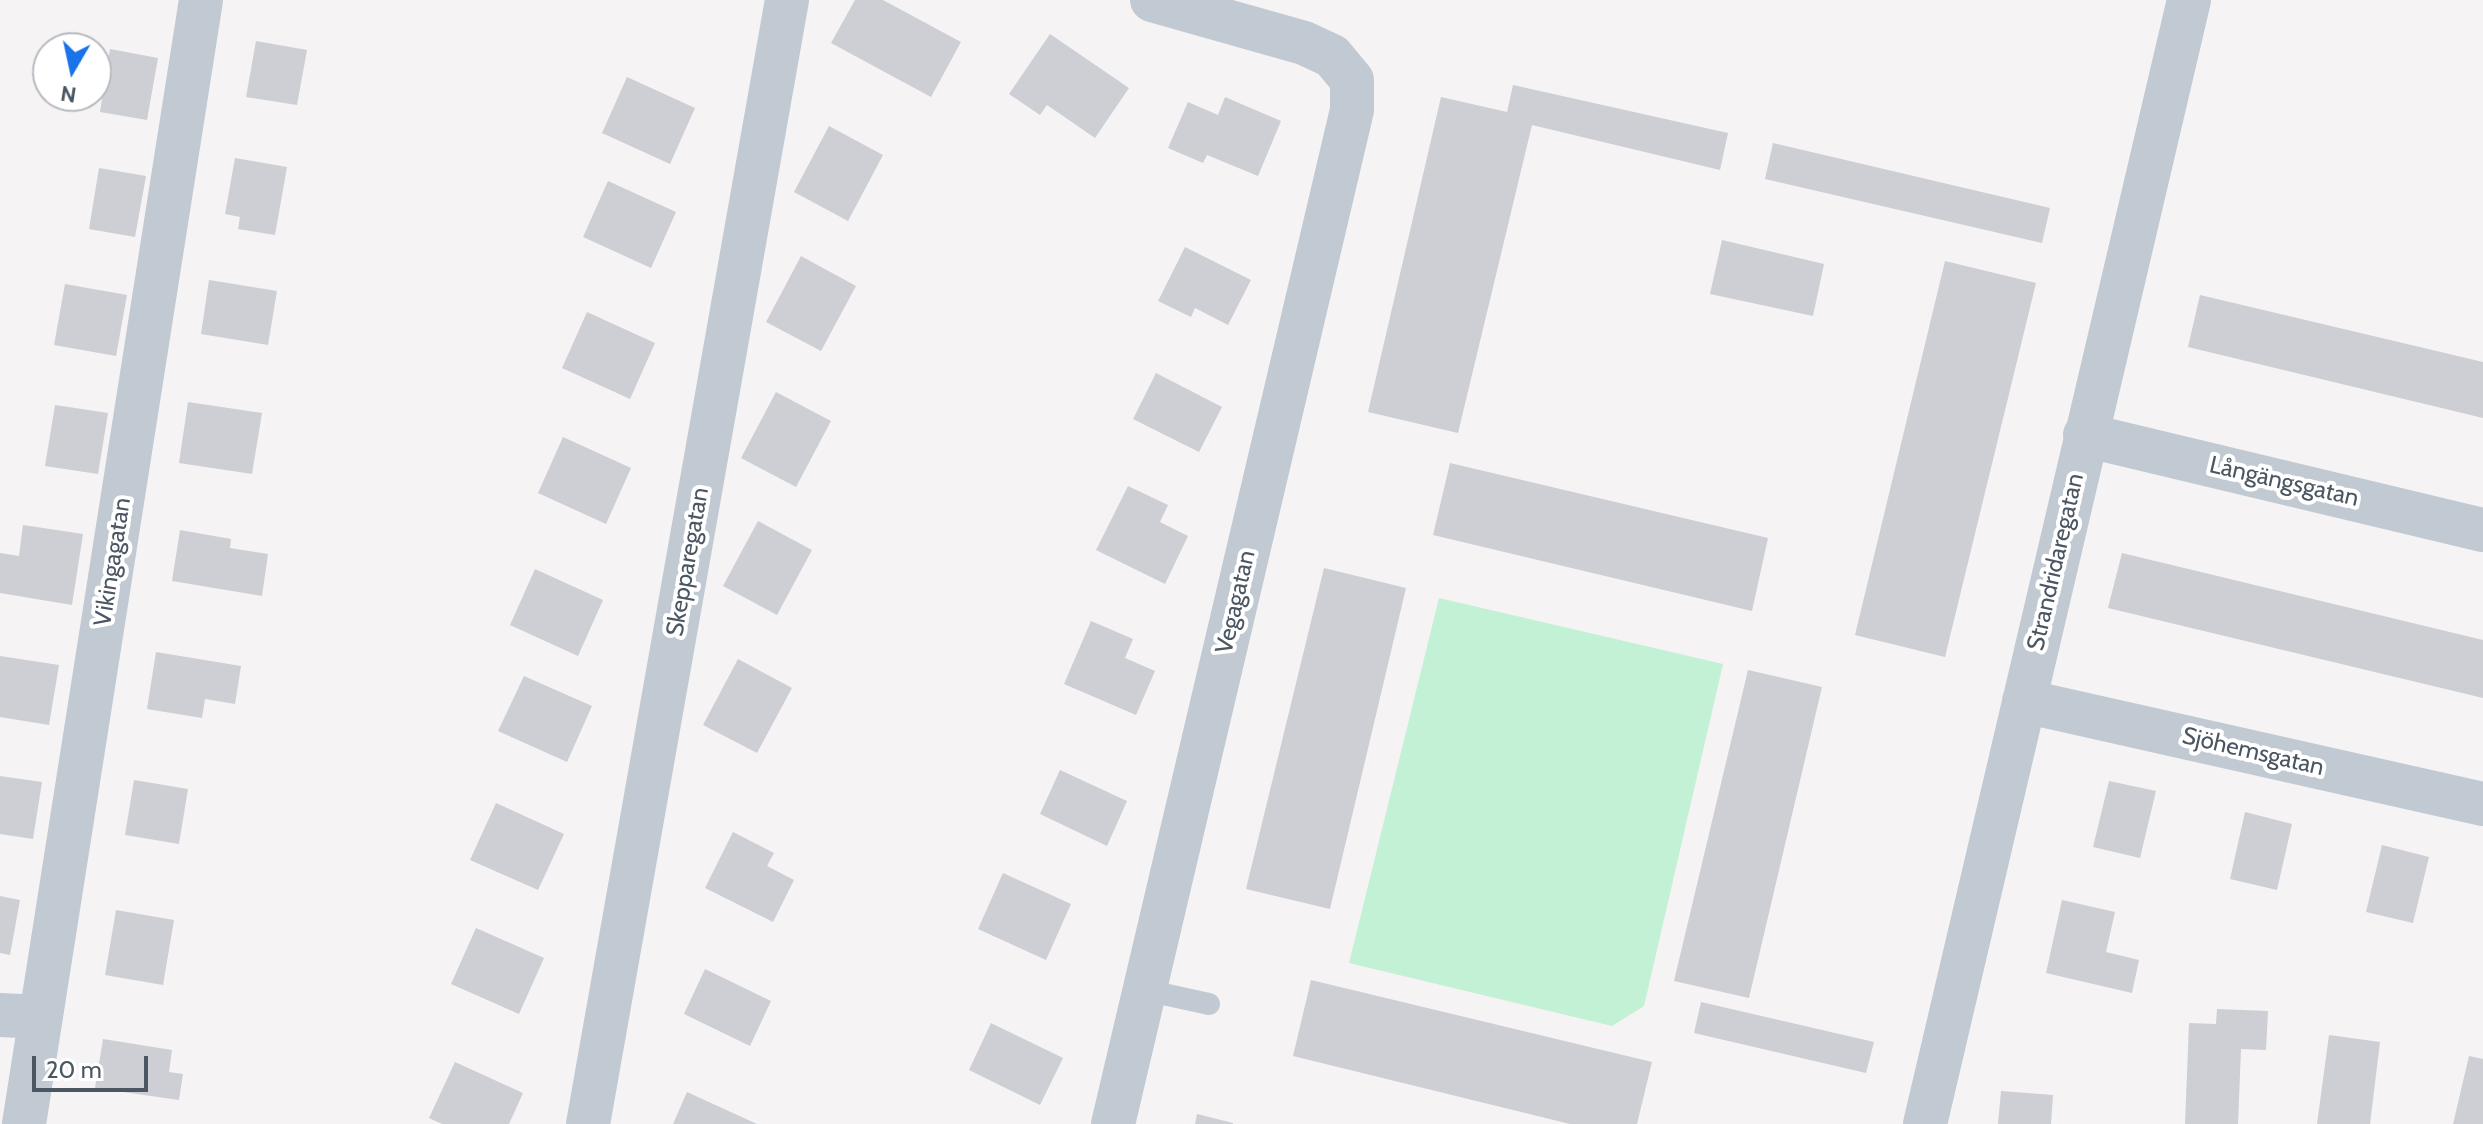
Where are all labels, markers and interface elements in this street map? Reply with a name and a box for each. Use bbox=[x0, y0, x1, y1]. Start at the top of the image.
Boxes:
north arrow bbox=[32, 32, 112, 112]
text: N bbox=[59, 80, 78, 109]
street label: Långängsgatan bbox=[2207, 451, 2361, 513]
street label: Strandridaregatan bbox=[2022, 471, 2090, 653]
street label: Skepparegatan bbox=[661, 485, 715, 639]
street label: Vikingagatan bbox=[89, 496, 137, 628]
street label: Vegagatan bbox=[1210, 548, 1262, 656]
street label: Sjöhemsgatan bbox=[2179, 722, 2327, 782]
scale bar bbox=[36, 1040, 152, 1090]
text: 20 m bbox=[46, 1055, 102, 1084]

